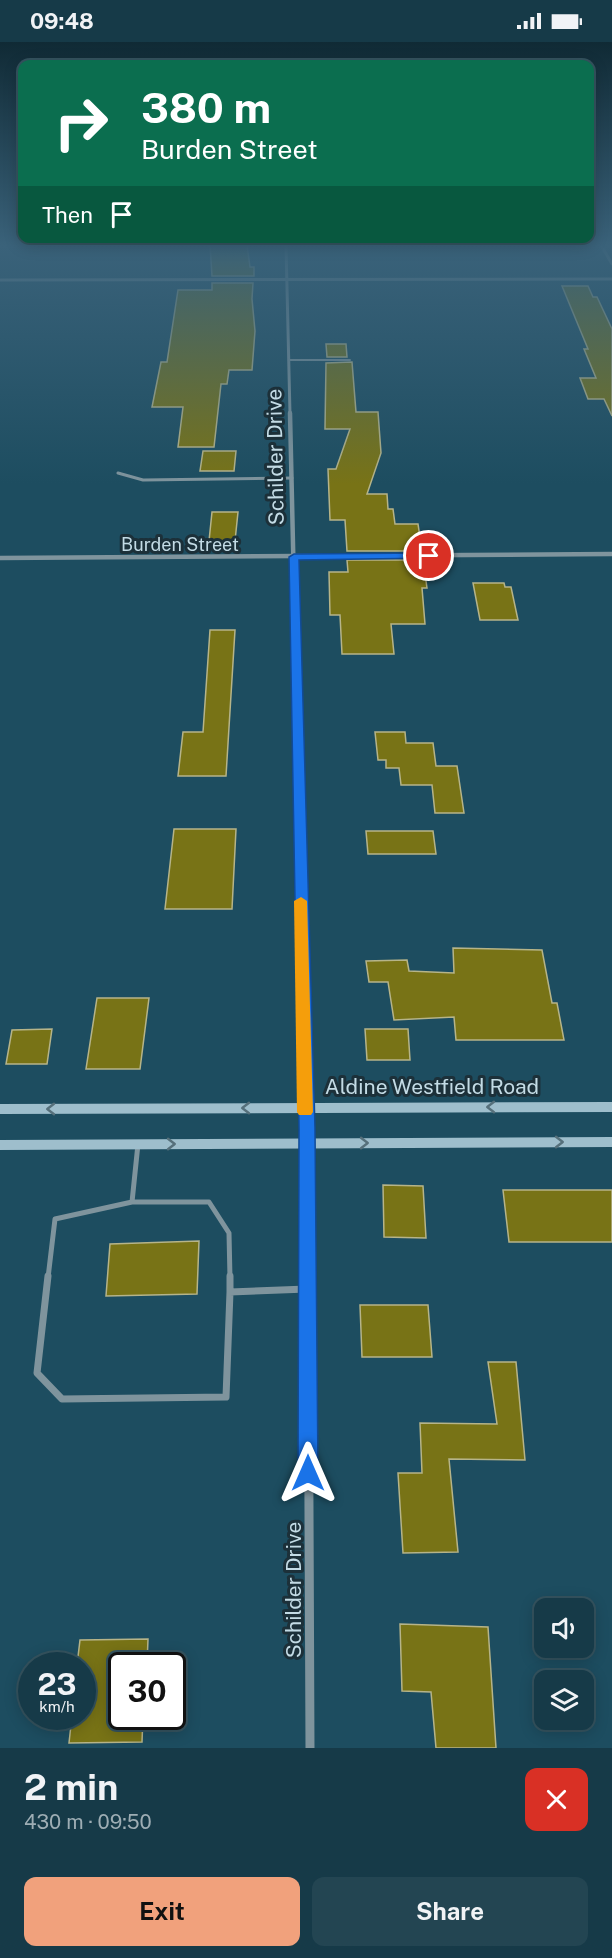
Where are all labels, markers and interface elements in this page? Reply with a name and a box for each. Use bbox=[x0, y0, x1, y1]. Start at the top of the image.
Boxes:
text: 09:48 bbox=[30, 8, 94, 34]
text: 380 m bbox=[141, 83, 271, 132]
icon: right bbox=[42, 84, 120, 162]
text: Burden Street bbox=[141, 133, 318, 165]
icon: arrive bbox=[105, 198, 138, 231]
text: Then bbox=[42, 202, 93, 228]
street label: Schilder Drive bbox=[261, 388, 289, 526]
pin bbox=[403, 530, 454, 581]
street label: Burden Street bbox=[121, 534, 239, 555]
icon: arrive bbox=[412, 539, 445, 572]
street label: Aldine Westfield Road bbox=[325, 1074, 539, 1099]
one-way arrow bbox=[242, 1101, 251, 1114]
one-way arrow bbox=[486, 1101, 495, 1113]
one-way arrow bbox=[47, 1103, 56, 1115]
one-way arrow bbox=[555, 1136, 564, 1148]
one-way arrow bbox=[360, 1137, 369, 1149]
one-way arrow bbox=[166, 1138, 175, 1150]
position arrow bbox=[276, 1441, 340, 1505]
street label: Schilder Drive bbox=[281, 1522, 306, 1658]
map controls bbox=[534, 1598, 594, 1730]
button: sound bbox=[534, 1598, 594, 1658]
speed limit sign: 30 bbox=[108, 1652, 186, 1730]
text: 23 bbox=[37, 1666, 77, 1702]
button: layers bbox=[534, 1670, 594, 1730]
text: km/h bbox=[39, 1698, 75, 1715]
text: 2 min bbox=[24, 1766, 118, 1808]
button: close bbox=[525, 1768, 588, 1831]
text: 430 m · 09:50 bbox=[24, 1810, 152, 1834]
button: Exit bbox=[24, 1877, 300, 1946]
button: Share bbox=[312, 1877, 588, 1946]

